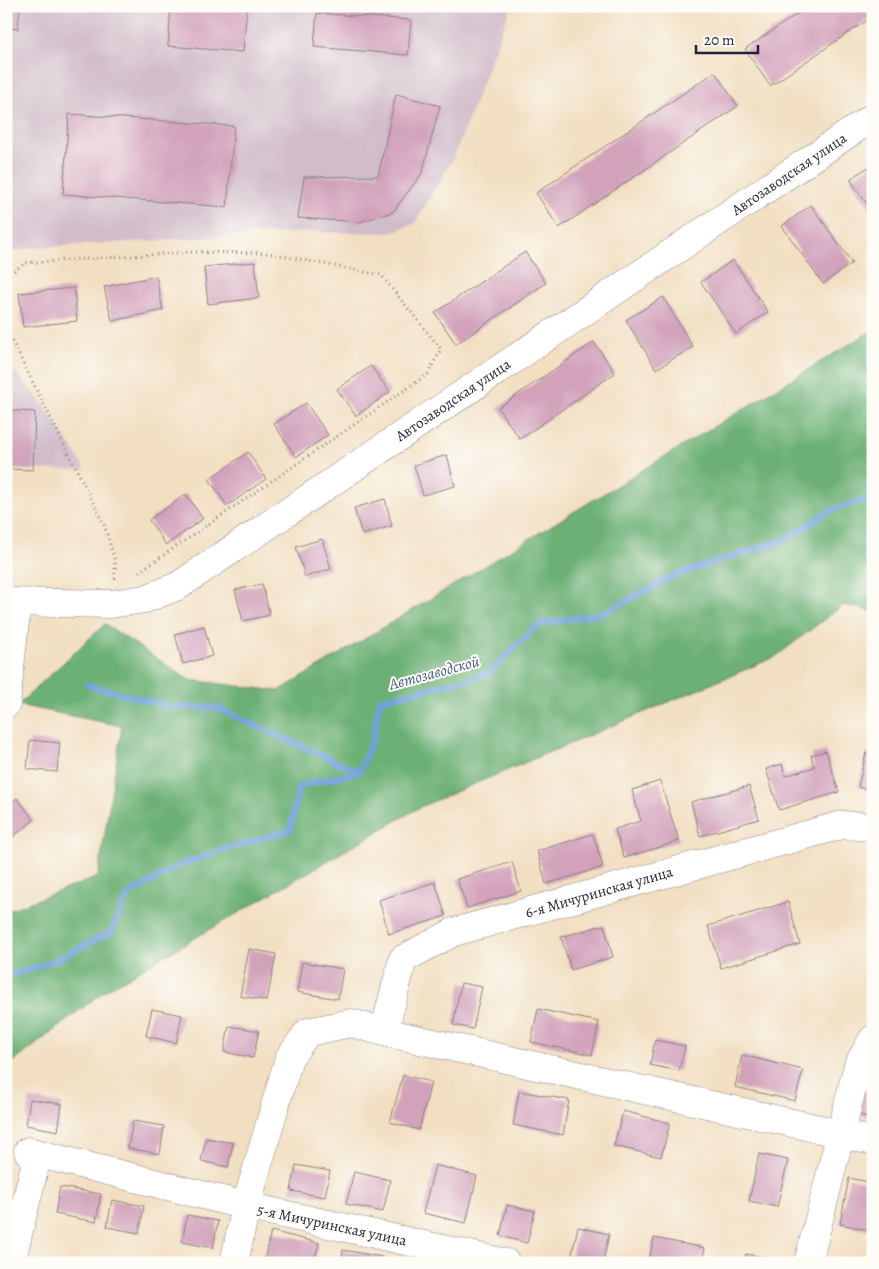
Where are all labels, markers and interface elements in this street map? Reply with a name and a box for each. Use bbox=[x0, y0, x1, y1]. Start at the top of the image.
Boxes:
scale bar bbox=[696, 22, 759, 54]
text: 20 m bbox=[704, 30, 735, 50]
street label: Автозаводская улица bbox=[727, 128, 850, 221]
street label: Автозаводская улица bbox=[391, 354, 514, 447]
water label: Автозаводской bbox=[386, 650, 482, 696]
street label: 6-я Мичуринская улица bbox=[523, 861, 675, 923]
street label: 5-я Мичуринская улица bbox=[255, 1199, 409, 1251]

